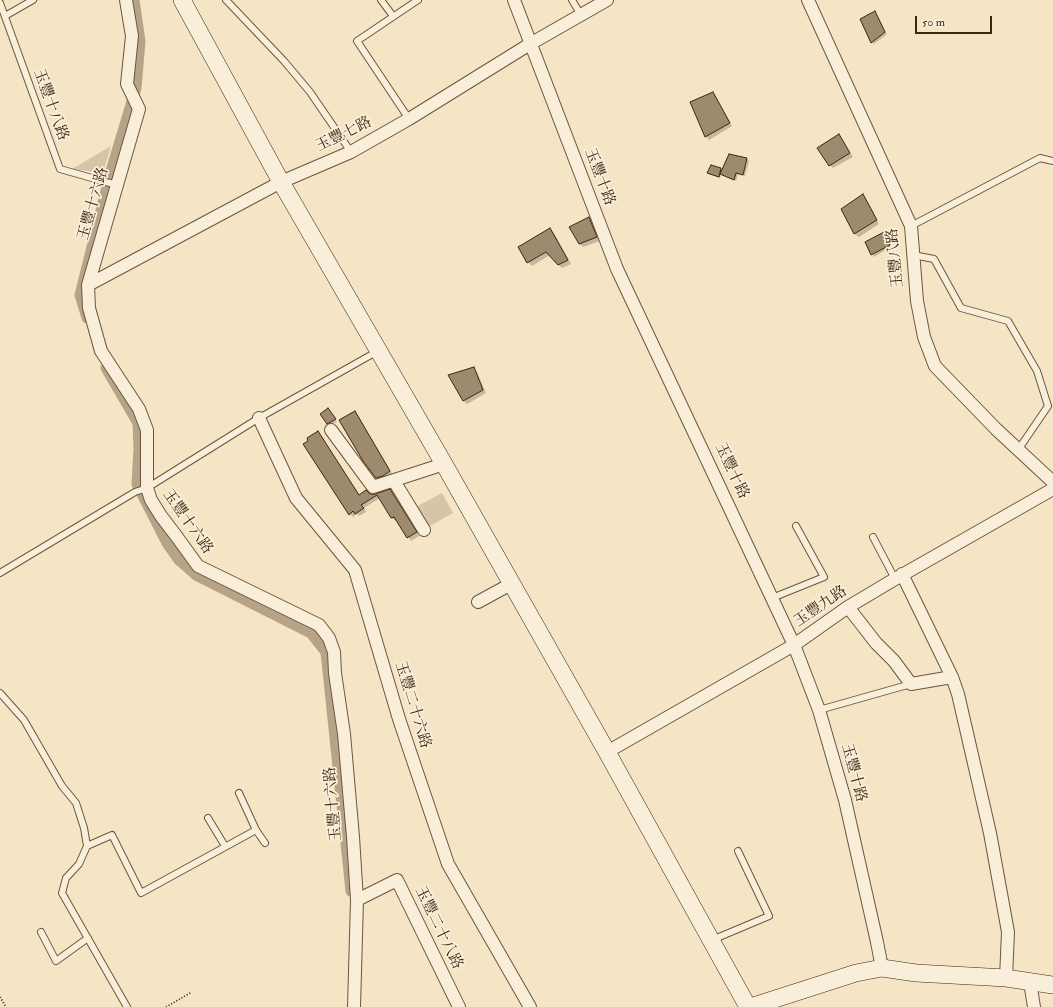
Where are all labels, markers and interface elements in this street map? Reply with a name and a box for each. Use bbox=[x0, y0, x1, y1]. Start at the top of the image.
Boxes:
scale bar bbox=[917, 8, 994, 34]
text: 50 m bbox=[922, 15, 945, 30]
street label: 玉豐十八路 bbox=[29, 67, 71, 143]
street label: 玉豐七路 bbox=[313, 114, 375, 156]
street label: 玉豐十路 bbox=[580, 146, 618, 208]
street label: 玉豐十六路 bbox=[75, 165, 113, 243]
street label: 玉豐八路 bbox=[884, 227, 908, 289]
street label: 玉豐十路 bbox=[710, 440, 752, 502]
street label: 玉豐十六路 bbox=[158, 486, 216, 558]
street label: 玉豐九路 bbox=[791, 583, 851, 631]
street label: 玉豐二十六路 bbox=[390, 659, 434, 751]
street label: 玉豐十路 bbox=[837, 742, 869, 804]
street label: 玉豐十六路 bbox=[322, 766, 346, 842]
street label: 玉豐二十八路 bbox=[410, 884, 466, 972]

